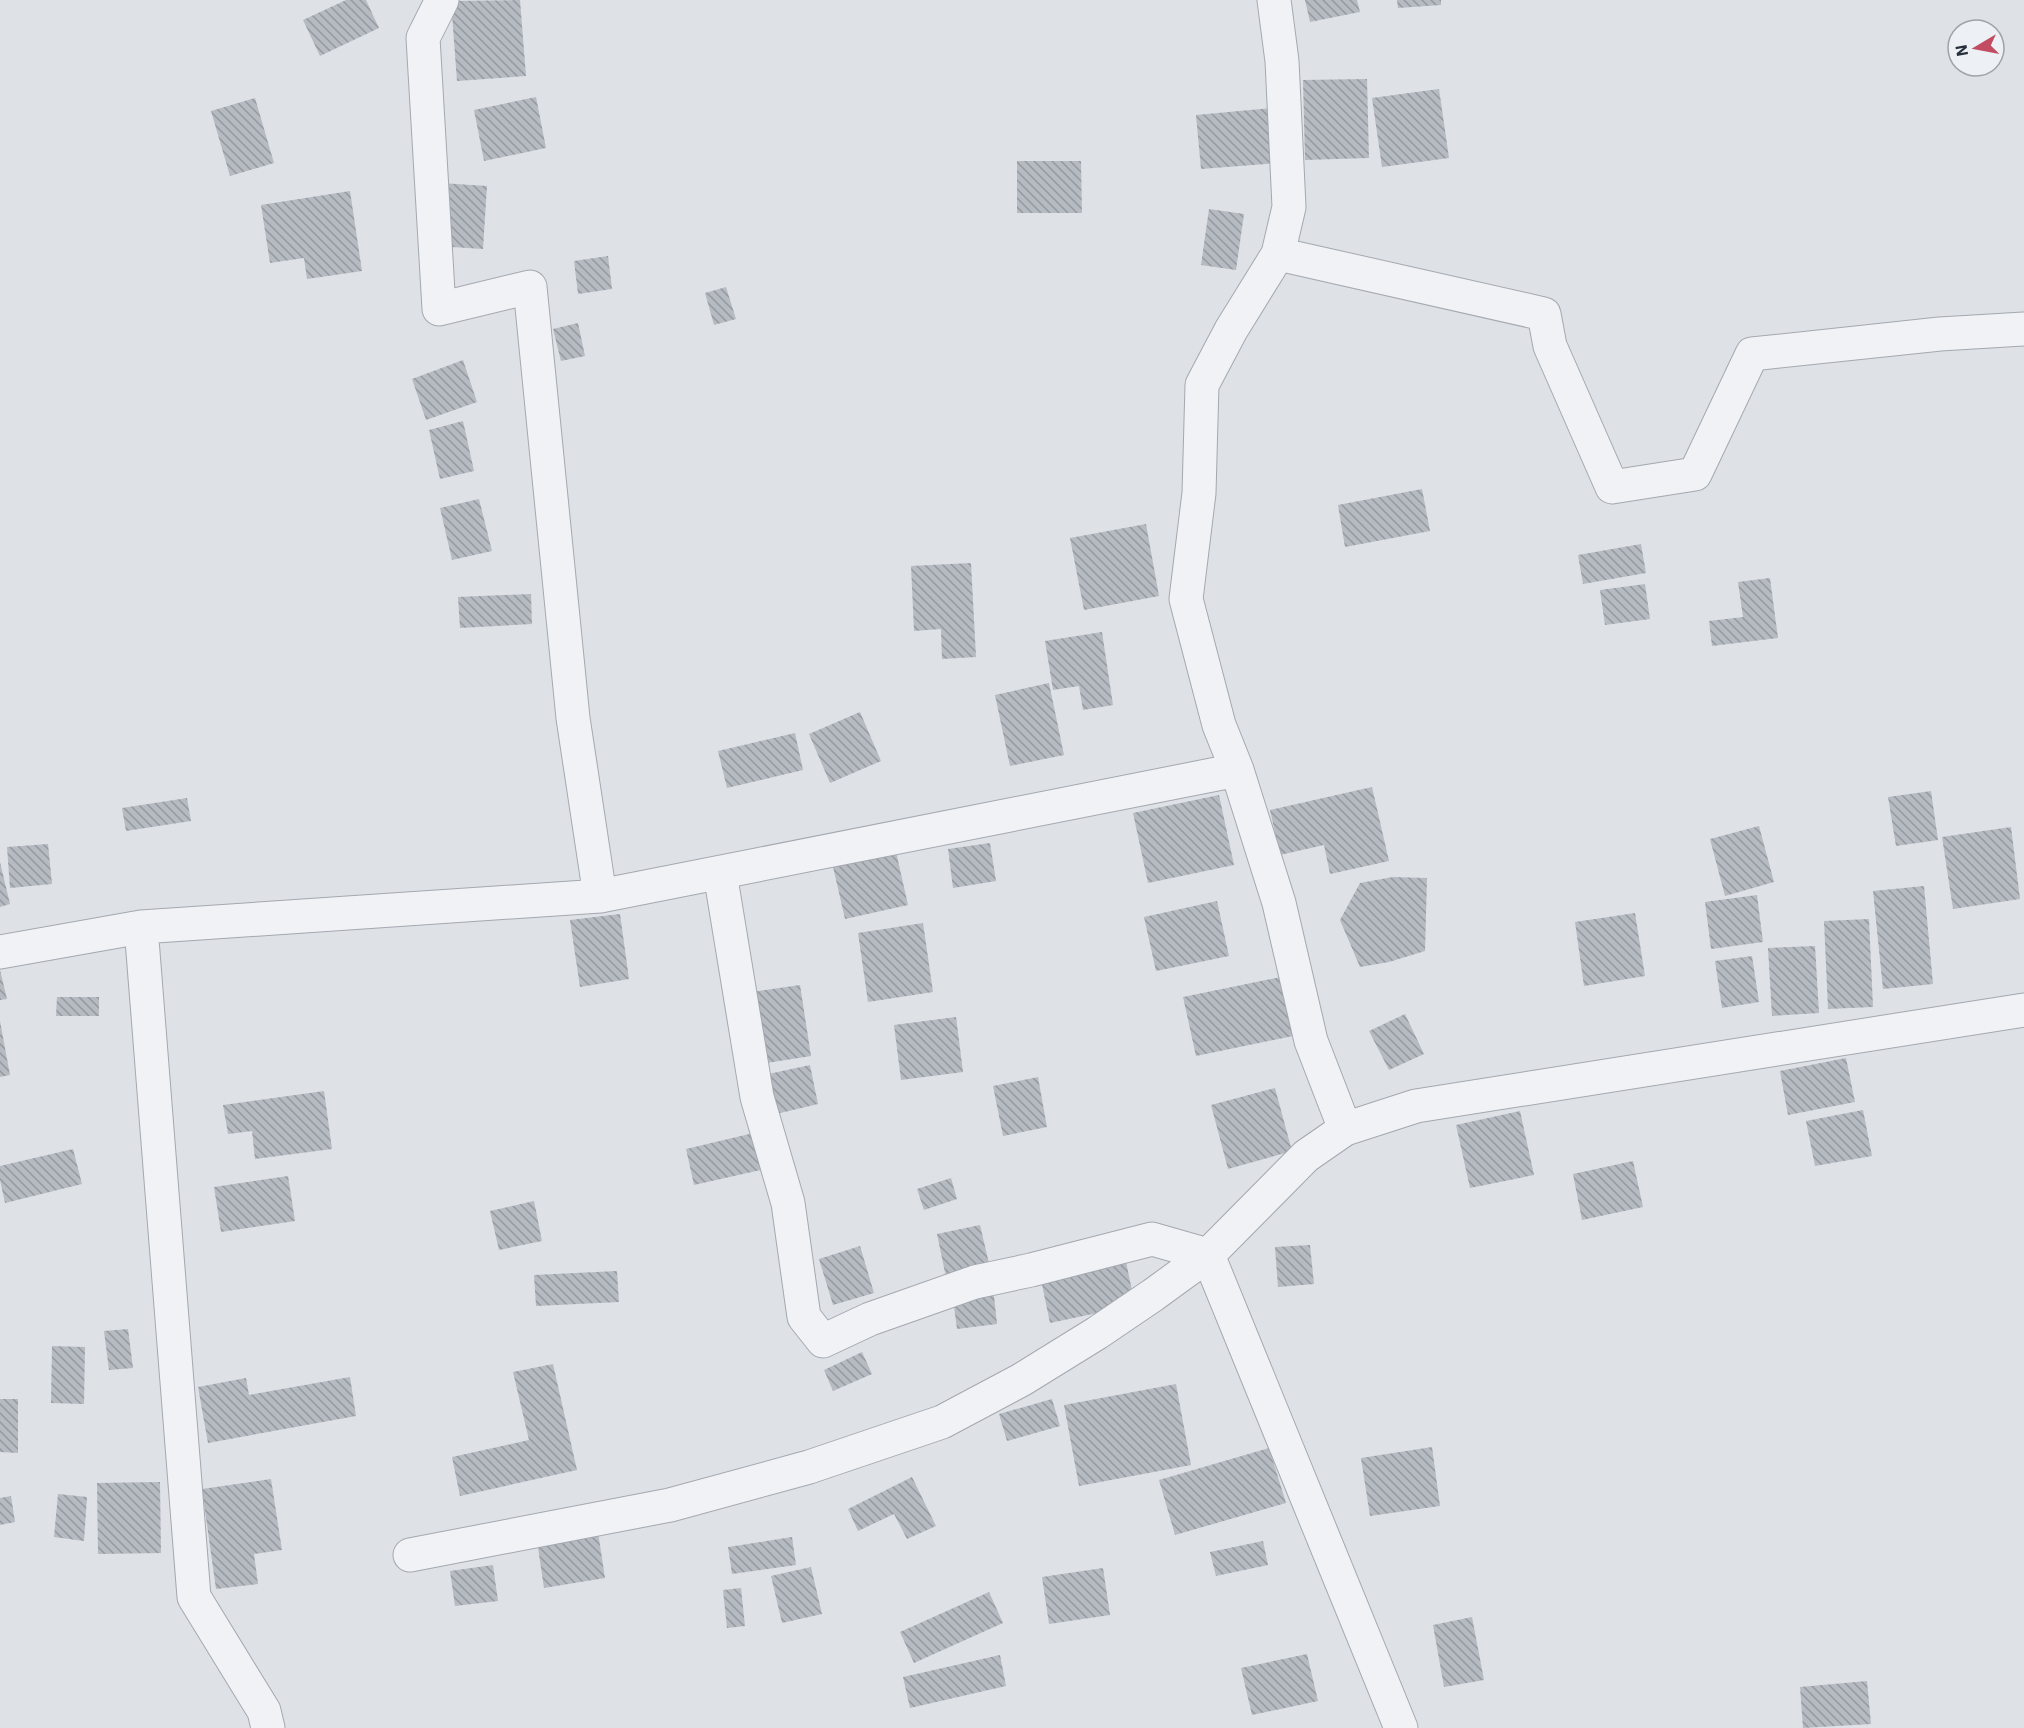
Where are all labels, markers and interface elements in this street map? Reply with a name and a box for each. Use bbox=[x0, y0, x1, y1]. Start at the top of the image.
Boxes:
north arrow bbox=[1946, 18, 2006, 78]
text: N bbox=[1950, 43, 1972, 58]

